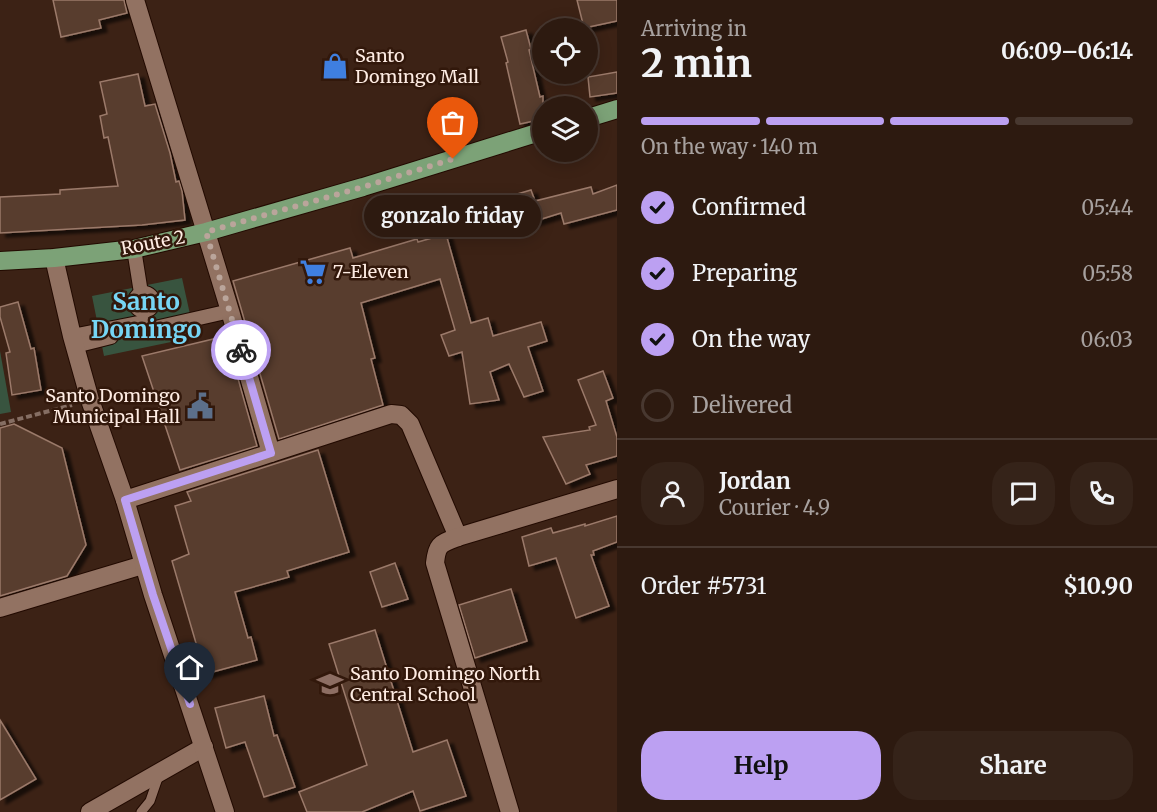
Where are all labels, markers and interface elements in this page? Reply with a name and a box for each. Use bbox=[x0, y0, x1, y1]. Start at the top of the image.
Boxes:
text: Arriving in bbox=[641, 16, 747, 41]
map controls bbox=[532, 18, 598, 162]
button: locate bbox=[532, 18, 598, 84]
text: 06:09–06:14 bbox=[1001, 37, 1133, 65]
text: 2 min bbox=[641, 39, 752, 88]
place label: Santo Domingo Mall bbox=[355, 44, 479, 88]
shop icon: Santo Domingo Mall bbox=[320, 51, 350, 81]
button: layers bbox=[532, 96, 598, 162]
pin bbox=[427, 97, 478, 159]
icon: bag bbox=[436, 106, 469, 139]
text: On the way · 140 m bbox=[641, 134, 818, 159]
icon: check bbox=[641, 191, 674, 224]
text: Confirmed bbox=[692, 193, 806, 221]
callout: gonzalo friday bbox=[364, 195, 542, 237]
text: 05:44 bbox=[1081, 195, 1133, 220]
text: gonzalo friday bbox=[381, 203, 524, 228]
street label: Route 2 bbox=[119, 225, 187, 260]
supermarket icon: 7-Eleven bbox=[298, 257, 328, 287]
icon: check bbox=[641, 257, 674, 290]
text: Preparing bbox=[692, 259, 797, 287]
place label: 7-Eleven bbox=[333, 260, 409, 283]
text: 05:58 bbox=[1082, 261, 1133, 286]
district label: Santo Domingo bbox=[91, 286, 201, 345]
courier bbox=[211, 320, 271, 380]
icon: check bbox=[641, 323, 674, 356]
text: On the way bbox=[692, 325, 810, 353]
text: 06:03 bbox=[1081, 327, 1133, 352]
icon: bike bbox=[225, 334, 258, 367]
place label: Santo Domingo Municipal Hall bbox=[45, 384, 180, 428]
public building icon: Santo Domingo Municipal Hall bbox=[185, 391, 215, 421]
text: Delivered bbox=[692, 391, 792, 419]
button: person bbox=[641, 462, 704, 525]
button: chat bbox=[992, 462, 1055, 525]
button: phone bbox=[1070, 462, 1133, 525]
text: Jordan bbox=[719, 467, 791, 495]
text: Courier · 4.9 bbox=[719, 495, 830, 520]
text: Order #5731 bbox=[641, 572, 767, 600]
text: $10.90 bbox=[1063, 572, 1133, 600]
pin bbox=[164, 642, 215, 704]
icon: home bbox=[173, 651, 206, 684]
place label: Santo Domingo North Central School bbox=[350, 662, 540, 706]
school or university icon: Santo Domingo North Central School bbox=[315, 669, 345, 699]
button: Help bbox=[641, 731, 881, 800]
button: Share bbox=[893, 731, 1133, 800]

